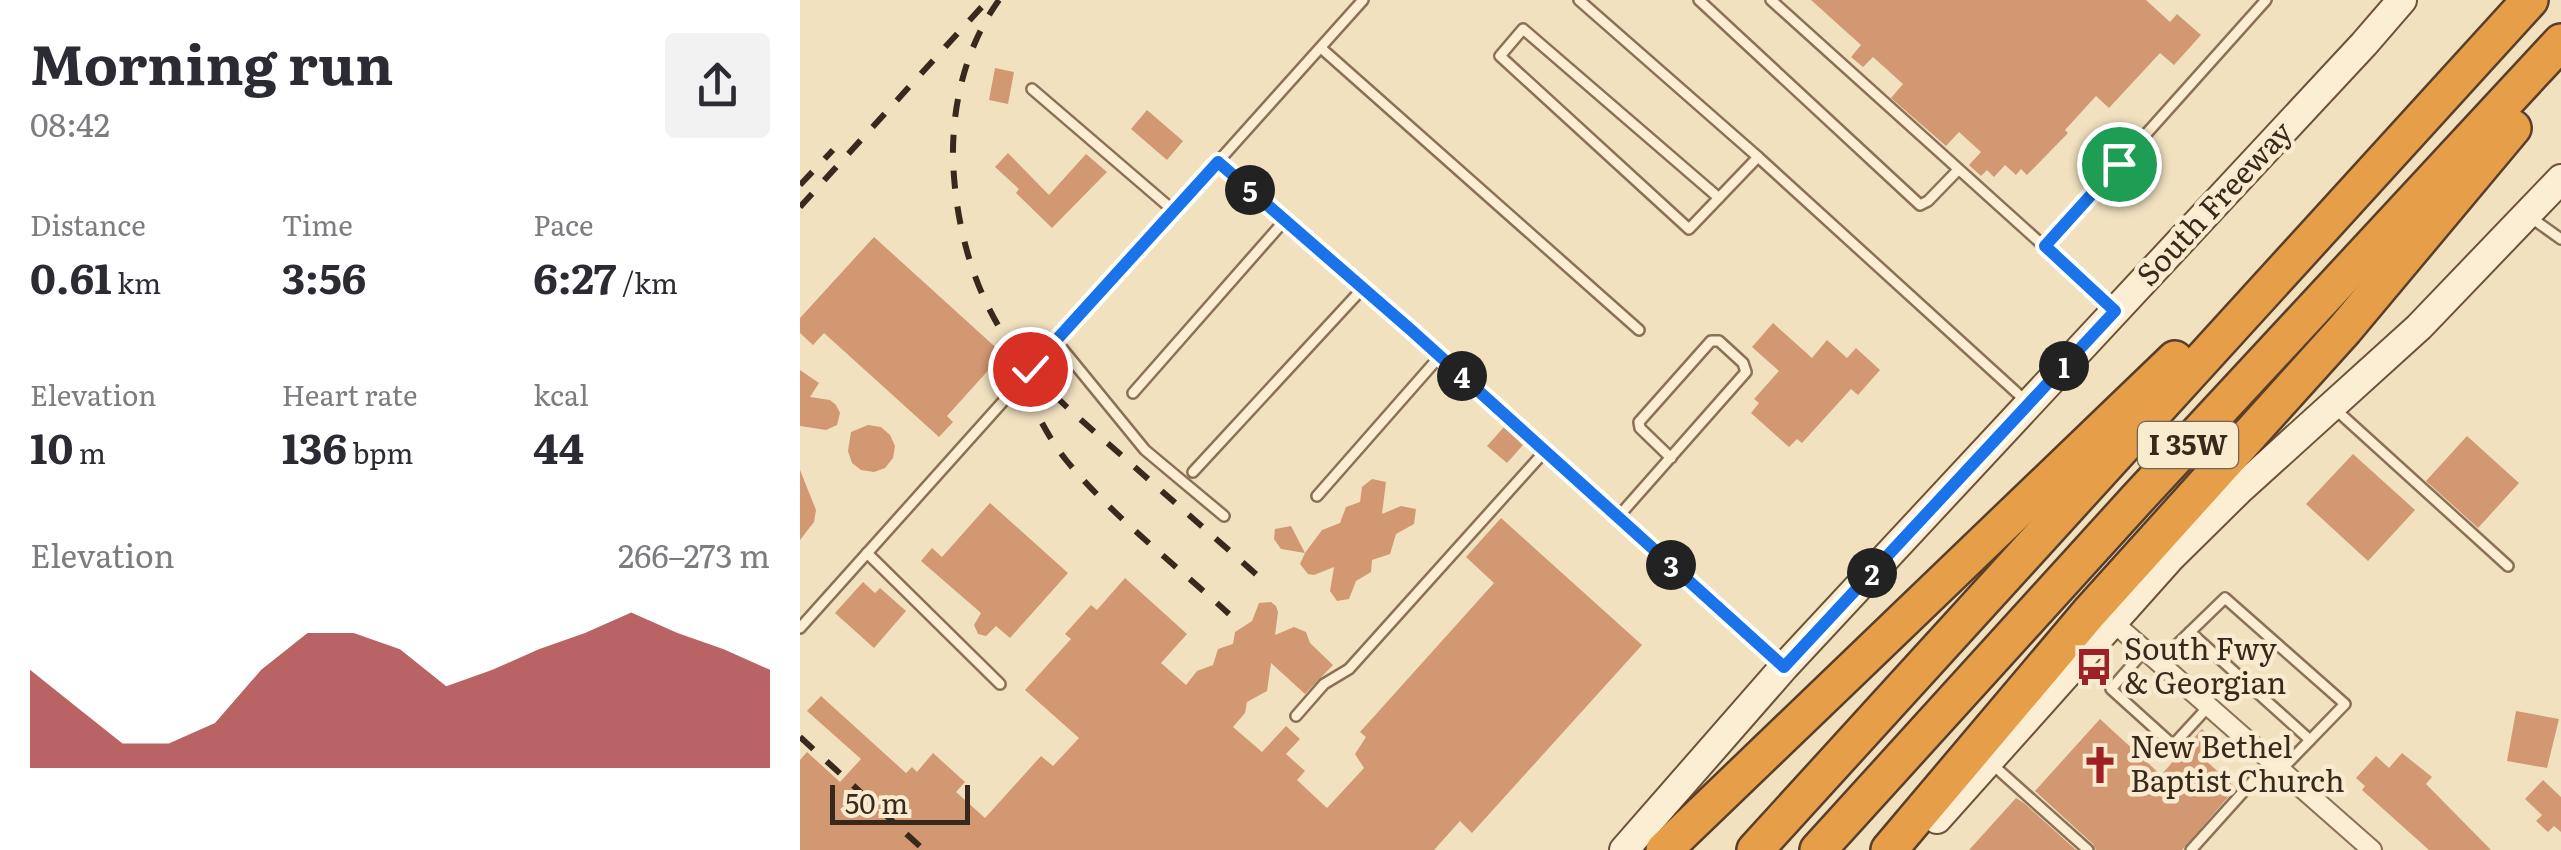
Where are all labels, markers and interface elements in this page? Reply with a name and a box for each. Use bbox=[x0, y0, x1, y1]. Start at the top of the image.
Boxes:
text: Morning run bbox=[30, 20, 393, 102]
button: share bbox=[665, 33, 770, 138]
text: 08:42 bbox=[30, 99, 110, 147]
street label: South Freeway bbox=[2125, 109, 2301, 294]
pin bbox=[2077, 122, 2162, 207]
icon: arrive bbox=[2092, 137, 2147, 192]
pin: 5 bbox=[1225, 165, 1275, 215]
text: 5 bbox=[1242, 169, 1258, 211]
text: Distance bbox=[30, 203, 146, 245]
text: Time bbox=[282, 203, 353, 245]
text: Pace bbox=[533, 203, 593, 245]
text: 0.61 bbox=[30, 245, 112, 307]
text: 3:56 bbox=[282, 245, 366, 307]
text: 6:27 bbox=[533, 245, 616, 307]
text: km bbox=[112, 261, 161, 303]
text: /km bbox=[616, 261, 678, 303]
pin bbox=[988, 327, 1073, 412]
pin: 1 bbox=[2039, 341, 2089, 391]
icon: check bbox=[1003, 342, 1058, 397]
text: 1 bbox=[2058, 345, 2070, 387]
pin: 4 bbox=[1437, 351, 1487, 401]
text: 4 bbox=[1454, 355, 1470, 397]
text: Elevation bbox=[30, 373, 157, 415]
text: Heart rate bbox=[282, 373, 418, 415]
text: kcal bbox=[533, 373, 589, 415]
text: 10 bbox=[30, 415, 73, 477]
text: 136 bbox=[282, 415, 347, 477]
text: 44 bbox=[533, 415, 584, 477]
road number: I 35W bbox=[2138, 422, 2238, 468]
text: m bbox=[73, 431, 106, 473]
text: bpm bbox=[347, 431, 414, 473]
text: Elevation bbox=[30, 530, 175, 578]
text: 266–273 m bbox=[618, 530, 770, 578]
pin: 3 bbox=[1646, 540, 1696, 590]
text: 3 bbox=[1663, 544, 1679, 586]
pin: 2 bbox=[1847, 548, 1897, 598]
text: 2 bbox=[1864, 552, 1880, 594]
place label: South Fwy & Georgian bbox=[2124, 625, 2286, 703]
bus stop icon: South Fwy & Georgian bbox=[2073, 646, 2115, 688]
place label: New Bethel Baptist Church bbox=[2130, 723, 2345, 801]
church icon: New Bethel Baptist Church bbox=[2079, 744, 2121, 786]
scale bar bbox=[830, 780, 970, 824]
text: 50 m bbox=[845, 781, 908, 823]

